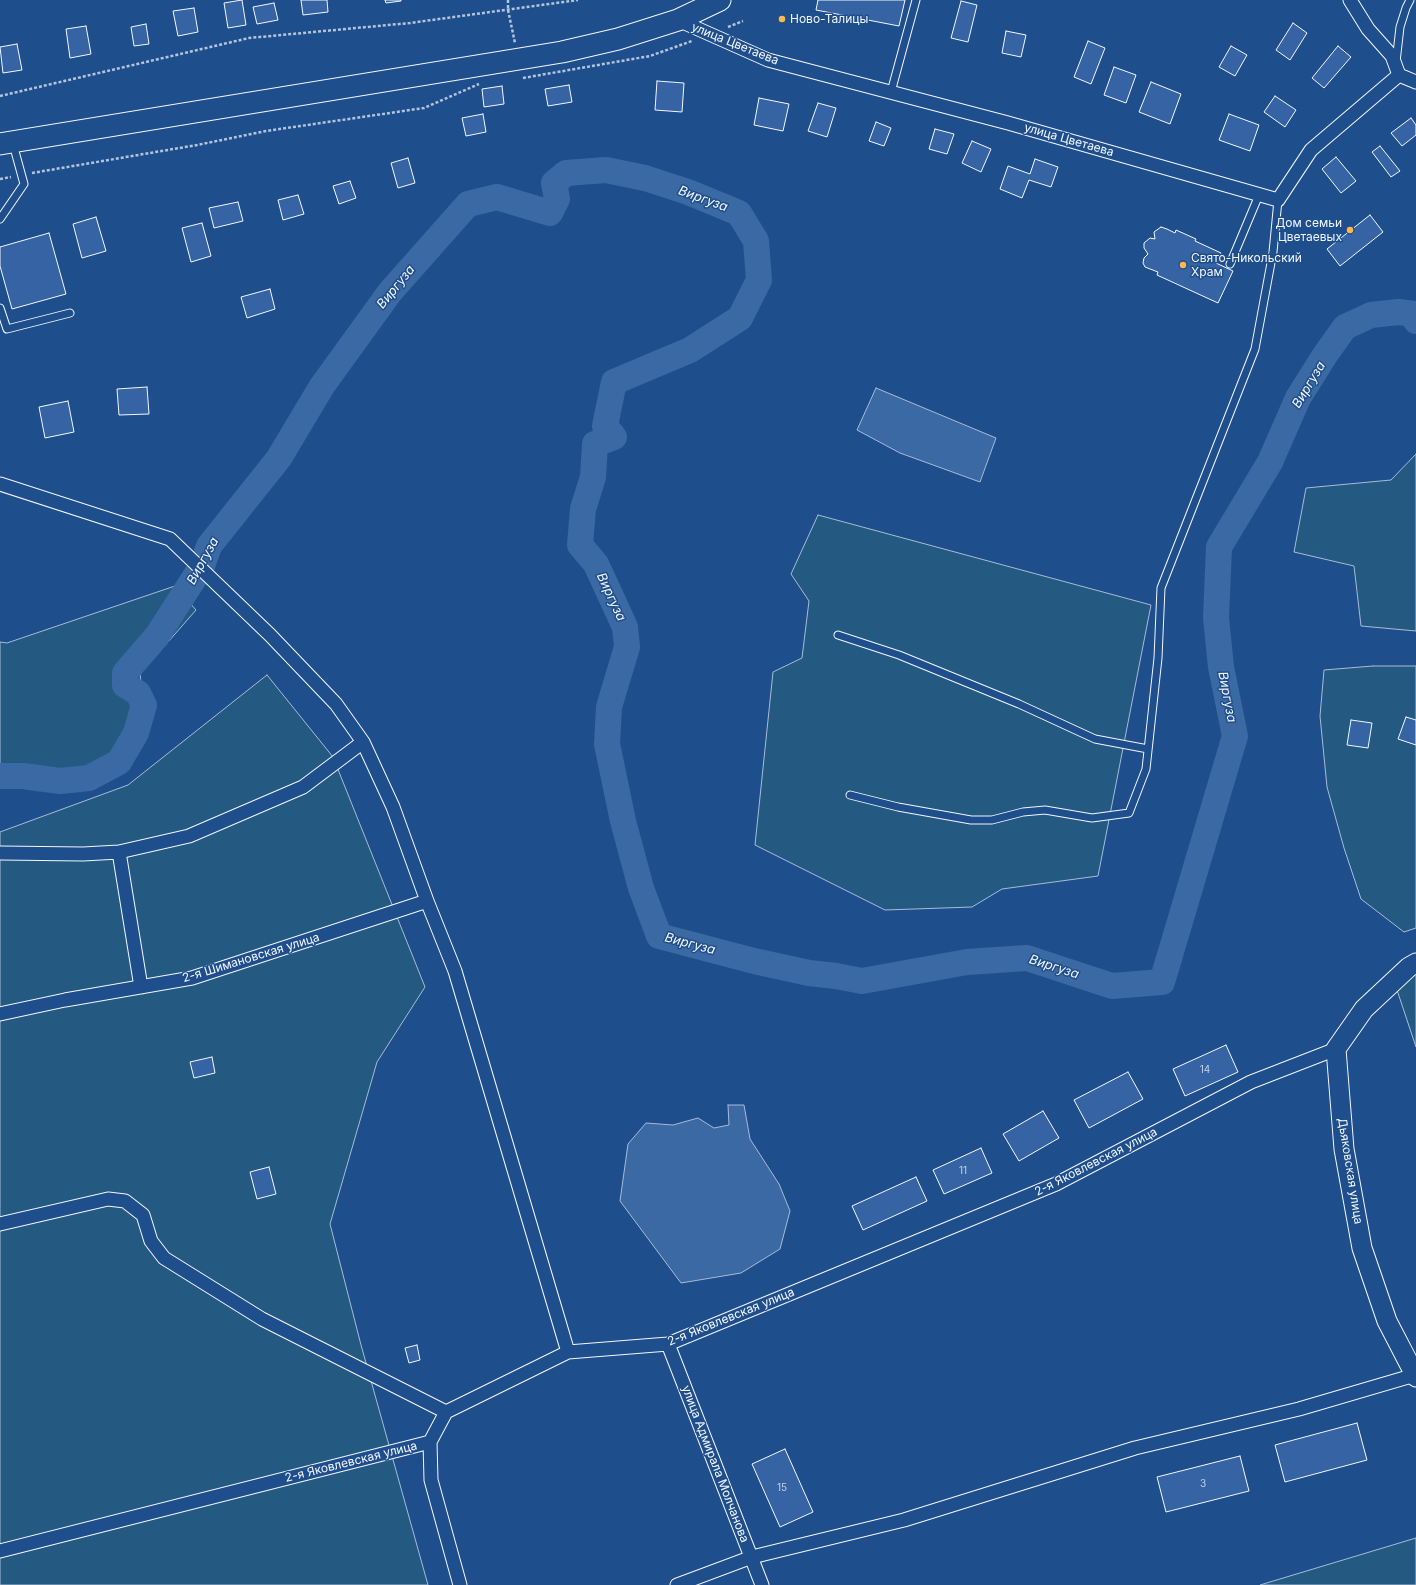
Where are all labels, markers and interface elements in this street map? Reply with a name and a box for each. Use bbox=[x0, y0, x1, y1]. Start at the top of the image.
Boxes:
place label: Ново-Талицы bbox=[790, 12, 868, 26]
marker: Ново-Талицы bbox=[777, 14, 787, 24]
street label: улица Цветаева bbox=[689, 20, 781, 68]
street label: улица Цветаева bbox=[1022, 120, 1116, 160]
water label: Виргуза bbox=[676, 183, 730, 215]
place label: Дом семьи Цветаевых bbox=[1275, 216, 1342, 244]
marker: Дом семьи Цветаевых bbox=[1345, 225, 1355, 235]
place label: Свято-Никольский Храм bbox=[1191, 251, 1302, 279]
marker: Свято-Никольский Храм bbox=[1178, 260, 1188, 270]
water label: Виргуза bbox=[374, 262, 418, 312]
water label: Виргуза bbox=[1289, 359, 1329, 411]
water label: Виргуза bbox=[184, 535, 222, 587]
water label: Виргуза bbox=[593, 570, 629, 624]
water label: Виргуза bbox=[1214, 670, 1240, 724]
street label: 2-я Шимановская улица bbox=[181, 930, 321, 986]
water label: Виргуза bbox=[663, 930, 717, 958]
water label: Виргуза bbox=[1027, 952, 1081, 982]
house number: 14 bbox=[1200, 1064, 1210, 1076]
street label: Дьяковская улица bbox=[1334, 1117, 1366, 1225]
street label: 2-я Яковлевская улица bbox=[1032, 1125, 1160, 1199]
house number: 11 bbox=[959, 1165, 967, 1177]
street label: 2-я Яковлевская улица bbox=[665, 1285, 797, 1349]
street label: улица Адмирала Молчанова bbox=[678, 1383, 752, 1545]
street label: 2-я Яковлевская улица bbox=[283, 1439, 419, 1485]
house number: 3 bbox=[1200, 1478, 1206, 1490]
house number: 15 bbox=[777, 1482, 787, 1494]

